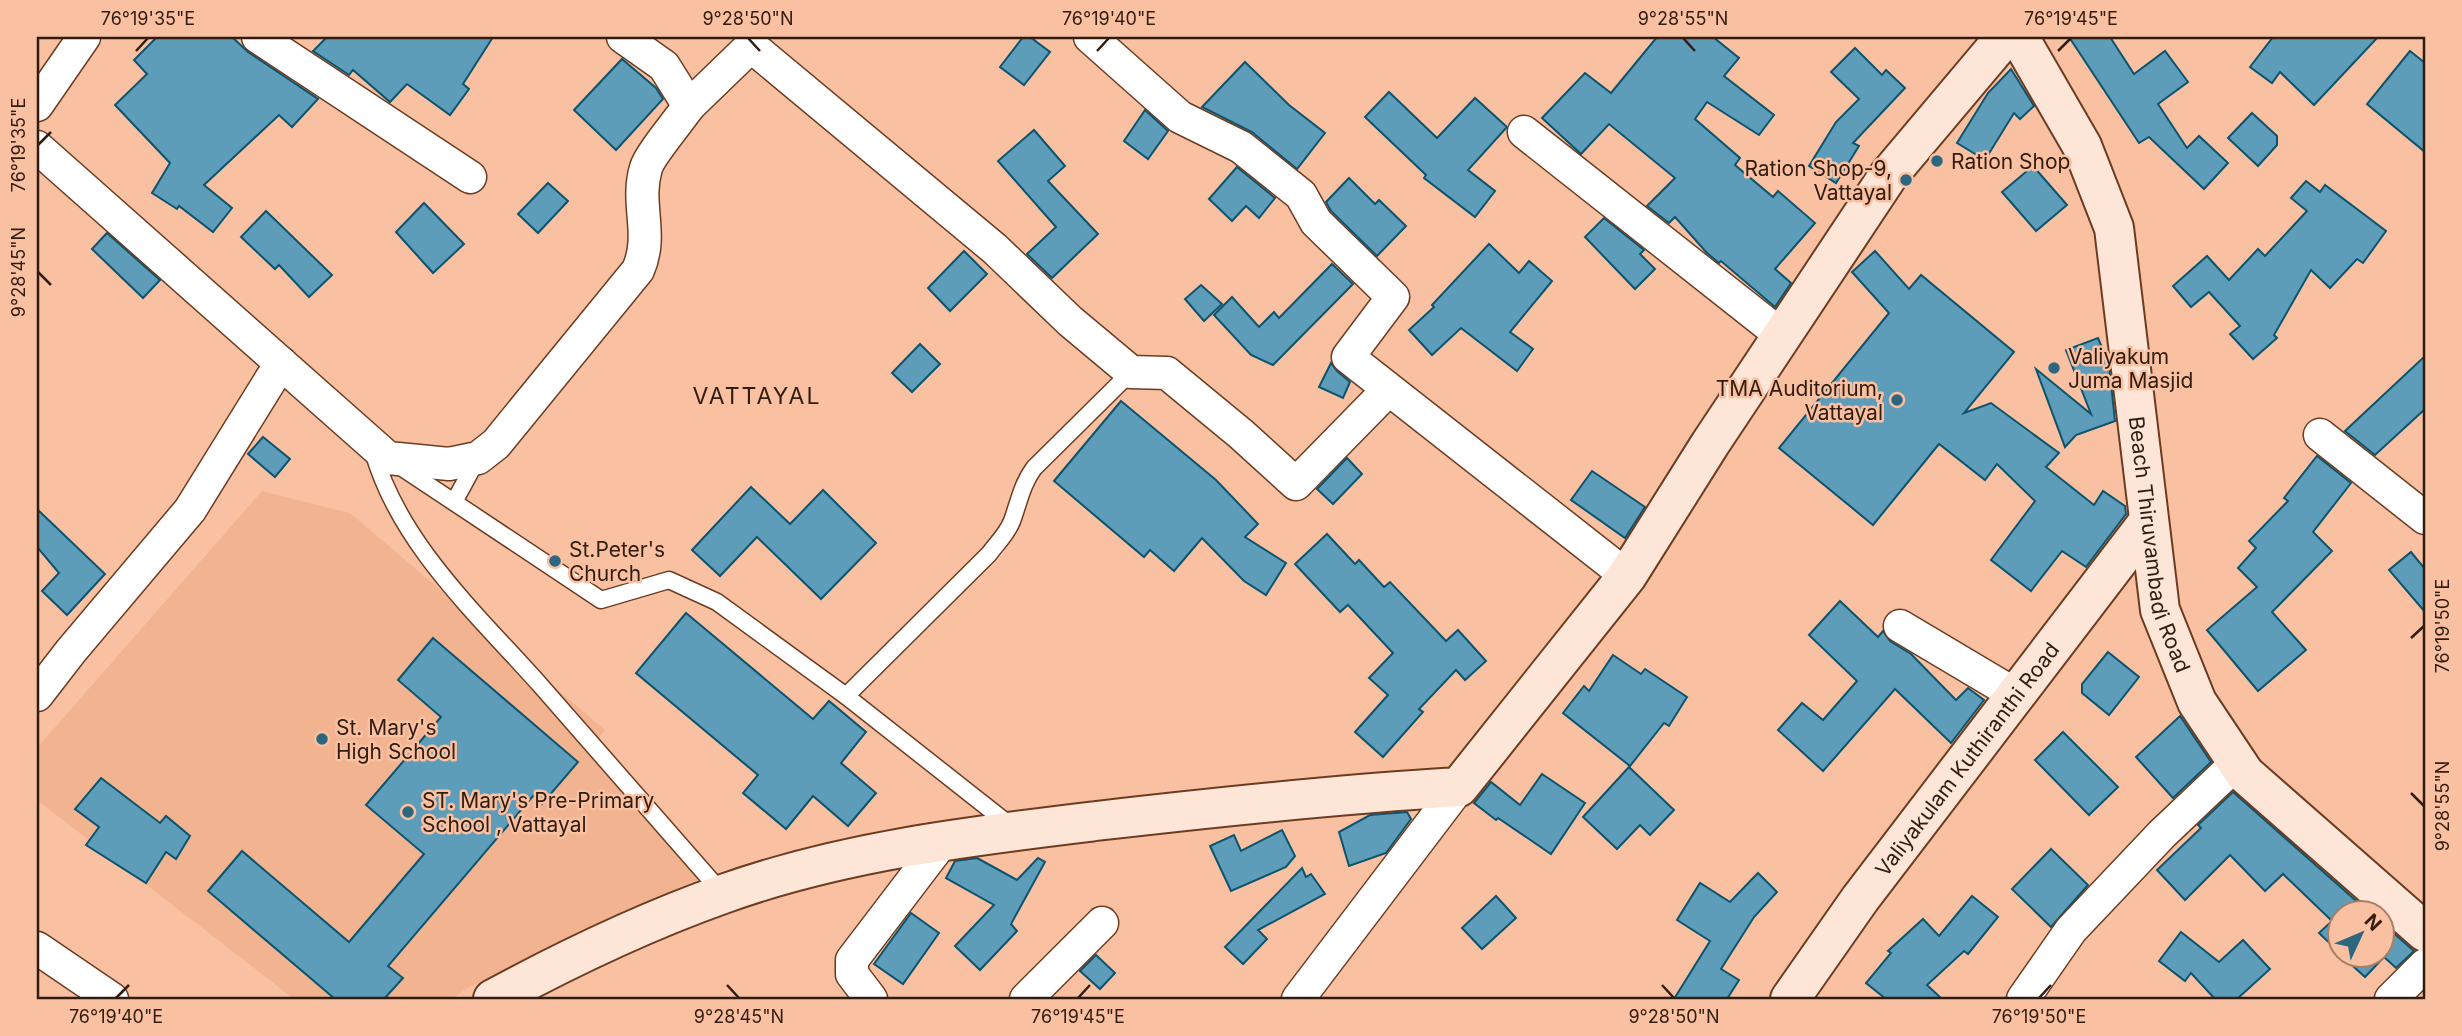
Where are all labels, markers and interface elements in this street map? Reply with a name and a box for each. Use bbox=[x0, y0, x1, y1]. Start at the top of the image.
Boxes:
text: 76°19'35"E bbox=[101, 8, 195, 29]
text: 9°28'50"N bbox=[702, 8, 794, 29]
text: 76°19'40"E bbox=[1062, 8, 1156, 29]
text: 9°28'55"N bbox=[1638, 8, 1728, 29]
text: 76°19'45"E bbox=[2024, 8, 2118, 29]
text: 76°19'35"E bbox=[8, 98, 29, 192]
place label: Ration Shop bbox=[1951, 149, 2070, 174]
marker: Ration Shop bbox=[1929, 153, 1945, 169]
place label: Ration Shop-9, Vattayal bbox=[1744, 156, 1892, 205]
marker: Ration Shop-9, Vattayal bbox=[1898, 172, 1914, 188]
text: 9°28'45"N bbox=[8, 227, 29, 317]
place label: Valiyakum Juma Masjid bbox=[2068, 344, 2193, 393]
marker: Valiyakum Juma Masjid bbox=[2046, 360, 2062, 376]
place label: TMA Auditorium, Vattayal bbox=[1716, 376, 1883, 425]
district label: VATTAYAL bbox=[693, 382, 821, 410]
marker: TMA Auditorium, Vattayal bbox=[1889, 392, 1905, 408]
street label: Beach Thiruvambadi Road bbox=[2124, 415, 2196, 676]
place label: St.Peter's Church bbox=[569, 537, 665, 586]
marker: St.Peter's Church bbox=[547, 553, 563, 569]
text: 76°19'50"E bbox=[2432, 579, 2453, 673]
street label: Valiyakulam Kuthiranthi Road bbox=[1870, 637, 2064, 881]
place label: St. Mary's High School bbox=[336, 715, 456, 764]
marker: St. Mary's High School bbox=[314, 731, 330, 747]
text: 9°28'55"N bbox=[2432, 761, 2453, 851]
place label: ST. Mary's Pre-Primary School , Vattayal bbox=[422, 788, 654, 837]
marker: ST. Mary's Pre-Primary School , Vattayal bbox=[400, 804, 416, 820]
north arrow bbox=[2326, 900, 2396, 970]
text: N bbox=[2360, 909, 2386, 936]
text: 76°19'40"E bbox=[69, 1006, 163, 1027]
text: 9°28'45"N bbox=[694, 1006, 784, 1027]
text: 76°19'45"E bbox=[1031, 1006, 1125, 1027]
text: 9°28'50"N bbox=[1628, 1006, 1720, 1027]
text: 76°19'50"E bbox=[1992, 1006, 2086, 1027]

